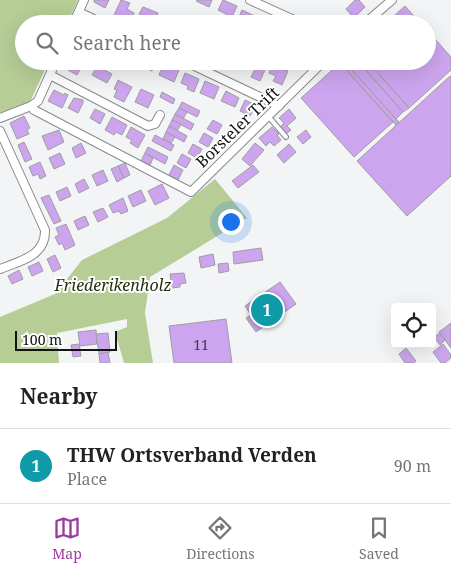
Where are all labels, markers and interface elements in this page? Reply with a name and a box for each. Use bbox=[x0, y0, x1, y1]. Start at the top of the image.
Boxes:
search box bbox=[15, 15, 436, 70]
icon: search bbox=[33, 29, 61, 57]
text: Search here bbox=[73, 30, 181, 56]
street label: Borsteler Trift bbox=[191, 81, 284, 172]
your location bbox=[218, 209, 244, 235]
park label: Friederikenholz bbox=[53, 274, 172, 296]
pin: 1 bbox=[251, 291, 283, 329]
map controls bbox=[391, 303, 436, 348]
button: locate bbox=[391, 303, 436, 348]
scale bar bbox=[15, 328, 118, 351]
text: 100 m bbox=[22, 330, 62, 349]
house number: 11 bbox=[193, 335, 209, 354]
text: Nearby bbox=[20, 382, 98, 410]
text: THW Ortsverband Verden bbox=[67, 442, 317, 468]
text: 1 bbox=[31, 455, 41, 477]
text: 90 m bbox=[394, 455, 431, 477]
text: Place bbox=[67, 468, 107, 490]
tab: Map bbox=[52, 514, 82, 563]
tab: Directions bbox=[186, 514, 255, 563]
tab: Saved bbox=[359, 514, 399, 563]

